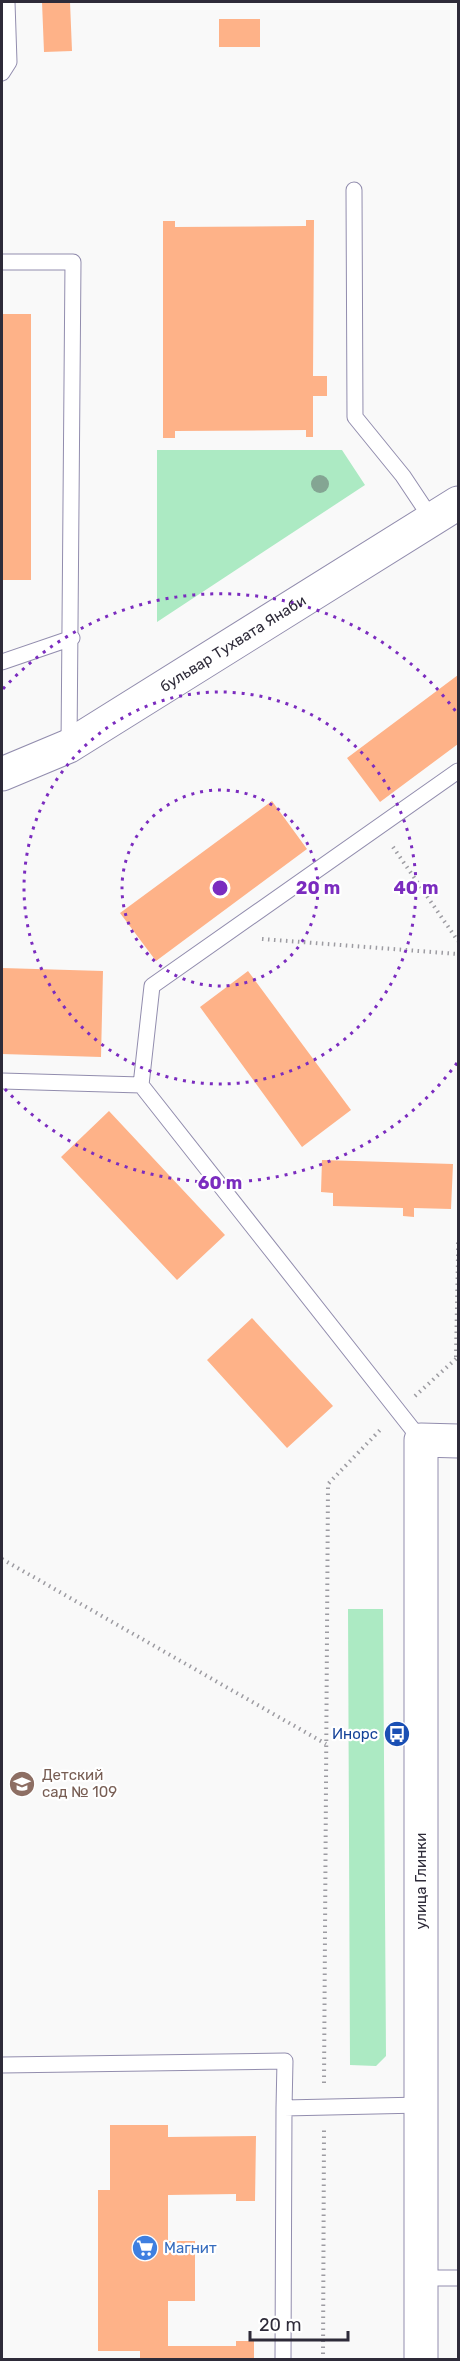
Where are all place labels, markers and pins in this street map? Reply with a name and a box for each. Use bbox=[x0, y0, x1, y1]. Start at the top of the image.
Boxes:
centre of rings bbox=[210, 878, 230, 898]
bus stop icon: Инорс bbox=[382, 1719, 412, 1749]
place label: Инорс bbox=[332, 1725, 378, 1743]
place label: Детский сад № 109 bbox=[42, 1766, 117, 1801]
school or university icon: Детский сад № 109 bbox=[7, 1769, 37, 1799]
supermarket icon: Магнит bbox=[130, 2233, 160, 2263]
place label: Магнит bbox=[164, 2239, 217, 2257]

